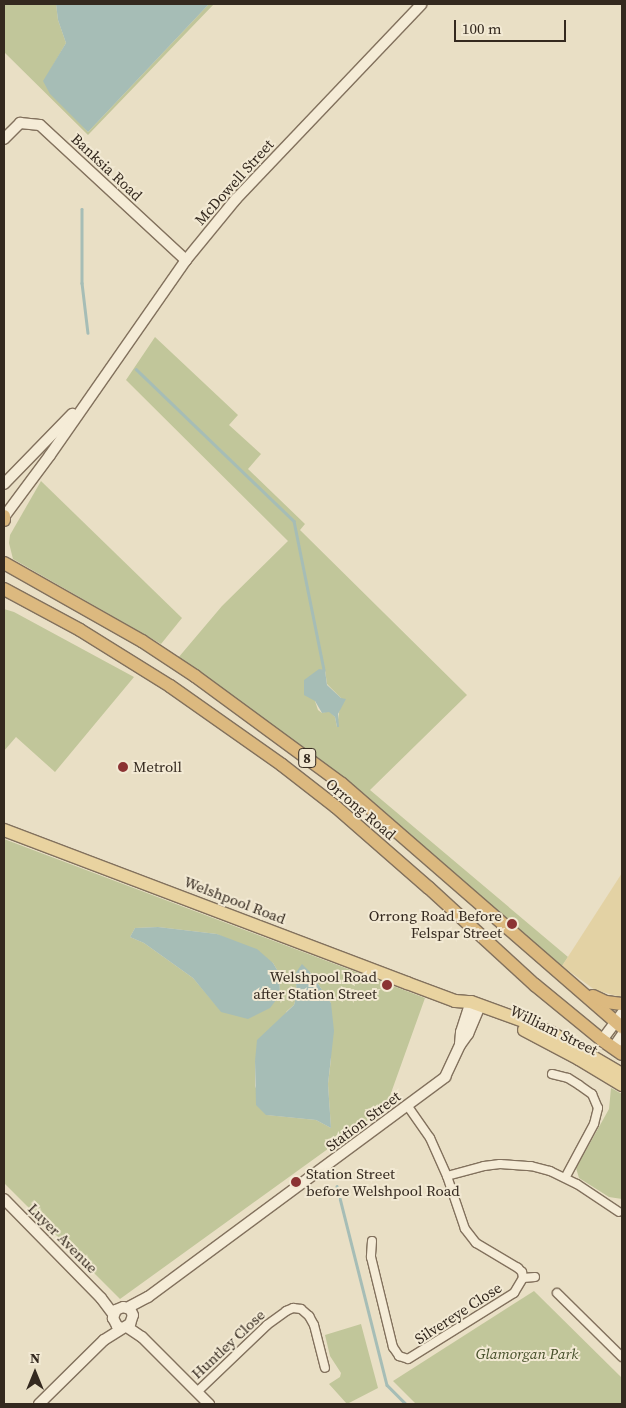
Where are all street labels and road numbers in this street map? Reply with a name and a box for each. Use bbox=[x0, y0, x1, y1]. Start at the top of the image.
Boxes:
street label: Banksia Road bbox=[68, 130, 146, 204]
street label: McDowell Street bbox=[191, 135, 277, 229]
road number: 8 bbox=[297, 746, 317, 770]
street label: Orrong Road bbox=[322, 775, 400, 843]
street label: Welshpool Road bbox=[182, 872, 288, 928]
street label: William Street bbox=[507, 1001, 601, 1059]
street label: Station Street bbox=[322, 1087, 404, 1155]
street label: Luyer Avenue bbox=[24, 1199, 102, 1277]
street label: Silvereye Close bbox=[411, 1278, 505, 1348]
street label: Huntley Close bbox=[188, 1305, 268, 1383]

